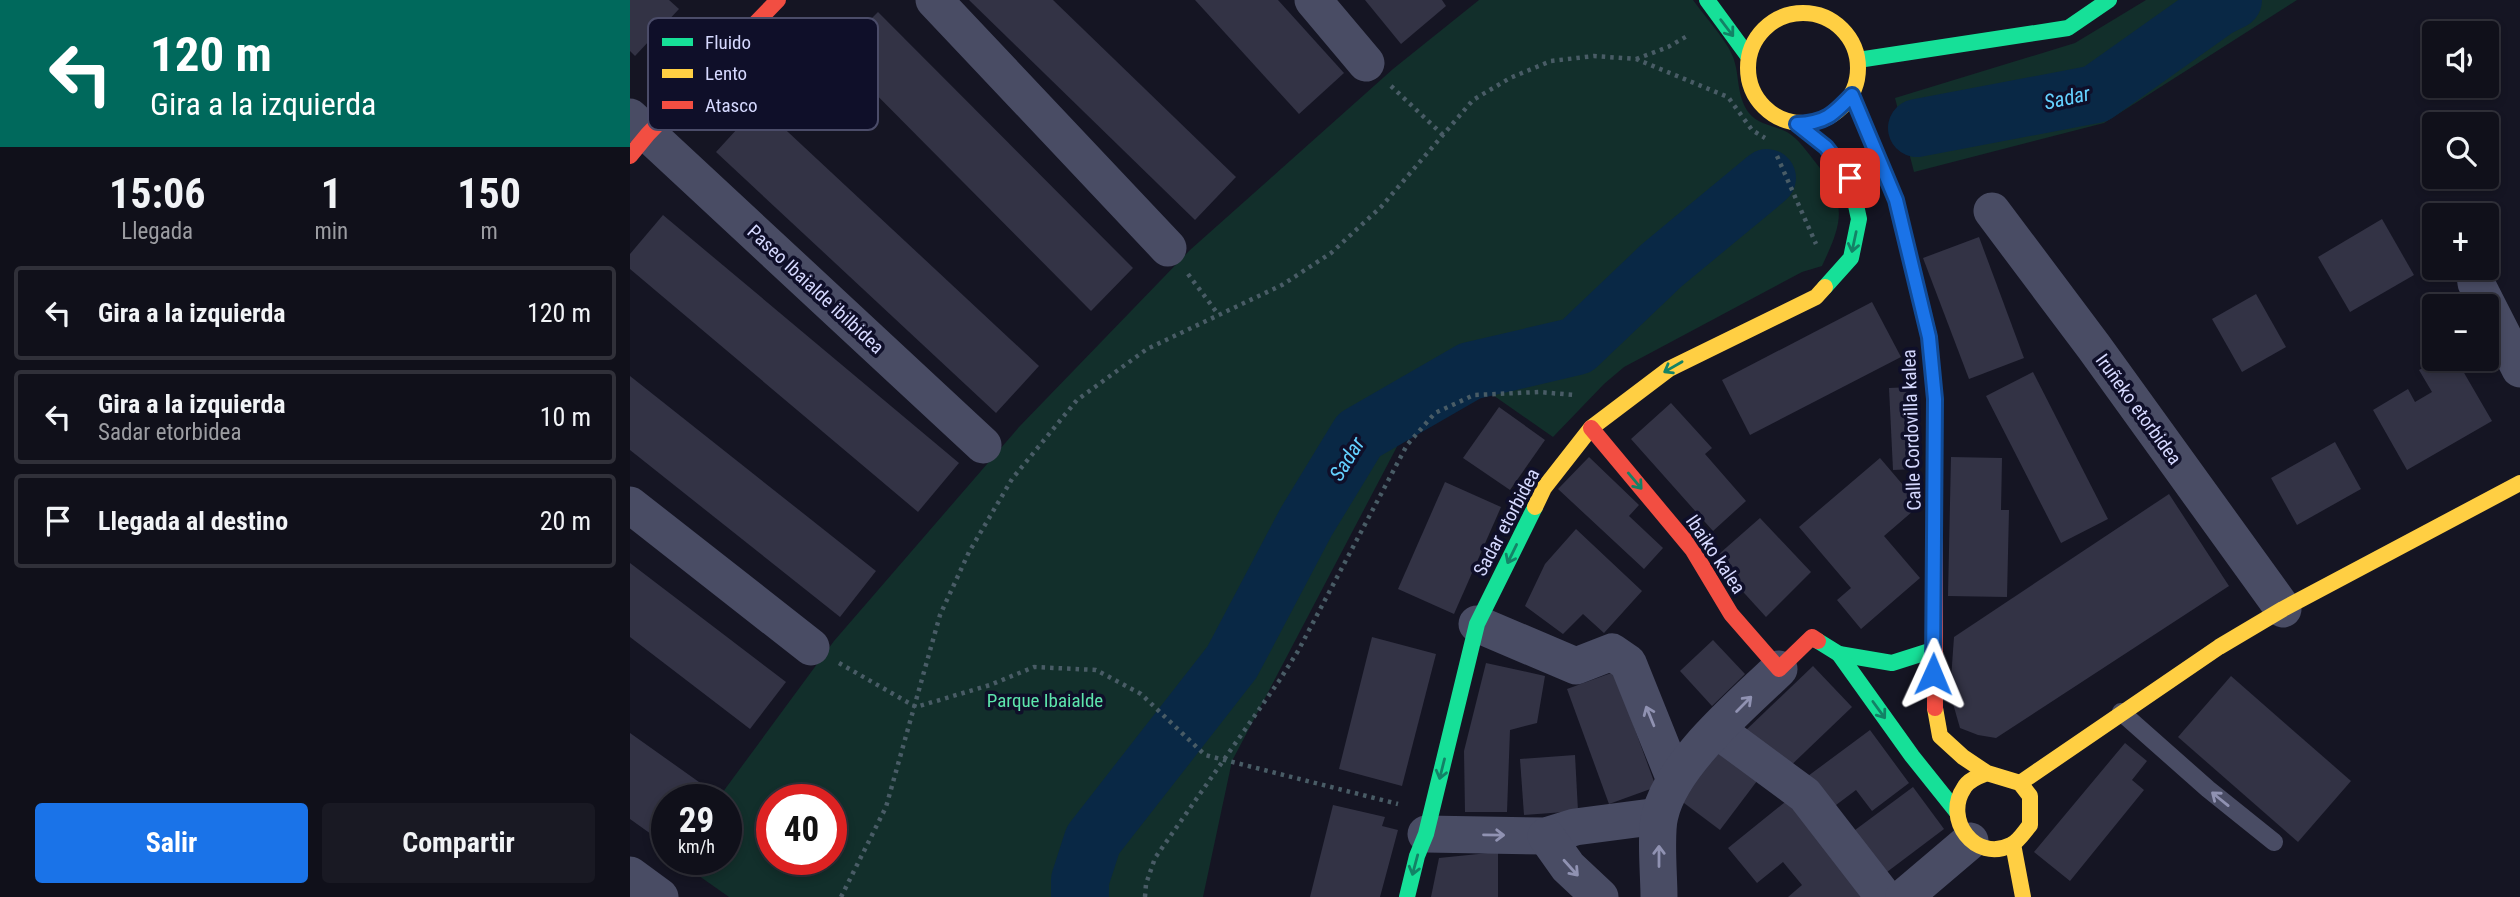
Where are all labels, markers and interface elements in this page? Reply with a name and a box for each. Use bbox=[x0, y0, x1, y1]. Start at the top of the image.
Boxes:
legend bbox=[648, 18, 878, 130]
one-way arrow bbox=[1720, 18, 1735, 37]
map controls bbox=[2422, 21, 2499, 371]
button: sound bbox=[2422, 21, 2499, 98]
text: 120 m bbox=[150, 26, 272, 83]
icon: left bbox=[35, 28, 126, 119]
text: Fluido bbox=[705, 31, 751, 54]
text: Lento bbox=[705, 62, 747, 85]
water label: Sadar bbox=[2042, 81, 2093, 115]
text: Gira a la izquierda bbox=[150, 85, 376, 123]
text: Atasco bbox=[705, 94, 758, 117]
button: search bbox=[2422, 112, 2499, 189]
pin bbox=[1820, 148, 1880, 208]
icon: arrive bbox=[1831, 159, 1869, 197]
text: 15:06 bbox=[109, 169, 205, 218]
text: 1 bbox=[321, 169, 342, 218]
text: 150 bbox=[457, 169, 521, 218]
button: + bbox=[2422, 203, 2499, 280]
text: Llegada bbox=[121, 218, 193, 245]
text: min bbox=[314, 218, 348, 245]
text: m bbox=[480, 218, 498, 245]
street label: Paseo Ibaialde ibilbidea bbox=[743, 220, 889, 359]
one-way arrow bbox=[1847, 230, 1860, 253]
icon: left bbox=[39, 294, 77, 332]
button: − bbox=[2422, 294, 2499, 371]
text: Gira a la izquierda bbox=[98, 298, 286, 328]
text: 120 m bbox=[527, 298, 591, 328]
street label: Calle Cordovilla kalea bbox=[1897, 349, 1926, 511]
street label: Iruñeko etorbidea bbox=[2091, 349, 2186, 469]
one-way arrow bbox=[1664, 360, 1684, 374]
text: Gira a la izquierda bbox=[98, 389, 286, 419]
icon: left bbox=[39, 398, 77, 436]
text: 10 m bbox=[540, 402, 591, 432]
text: Sadar etorbidea bbox=[98, 419, 241, 446]
water label: Sadar bbox=[1325, 432, 1370, 485]
street label: Sadar etorbidea bbox=[1468, 465, 1544, 580]
one-way arrow bbox=[1627, 471, 1643, 489]
icon: arrive bbox=[39, 502, 77, 540]
text: Llegada al destino bbox=[98, 506, 288, 536]
text: 20 m bbox=[540, 506, 591, 536]
street label: Ibaiko kalea bbox=[1681, 511, 1750, 598]
one-way arrow bbox=[1504, 543, 1518, 564]
position arrow bbox=[1896, 637, 1970, 711]
park label: Parque Ibaialde bbox=[987, 689, 1103, 712]
one-way arrow bbox=[1735, 696, 1752, 713]
one-way arrow bbox=[1872, 700, 1886, 719]
one-way arrow bbox=[1642, 706, 1655, 728]
one-way arrow bbox=[1435, 757, 1448, 780]
speed limit sign: 40 bbox=[756, 784, 847, 875]
one-way arrow bbox=[2212, 791, 2230, 807]
text: 29 bbox=[679, 800, 714, 841]
button: Salir bbox=[35, 803, 308, 883]
button: Compartir bbox=[322, 803, 595, 883]
one-way arrow bbox=[1482, 828, 1505, 842]
text: km/h bbox=[678, 836, 715, 857]
one-way arrow bbox=[1652, 845, 1666, 868]
one-way arrow bbox=[1408, 853, 1421, 876]
one-way arrow bbox=[1563, 859, 1579, 877]

